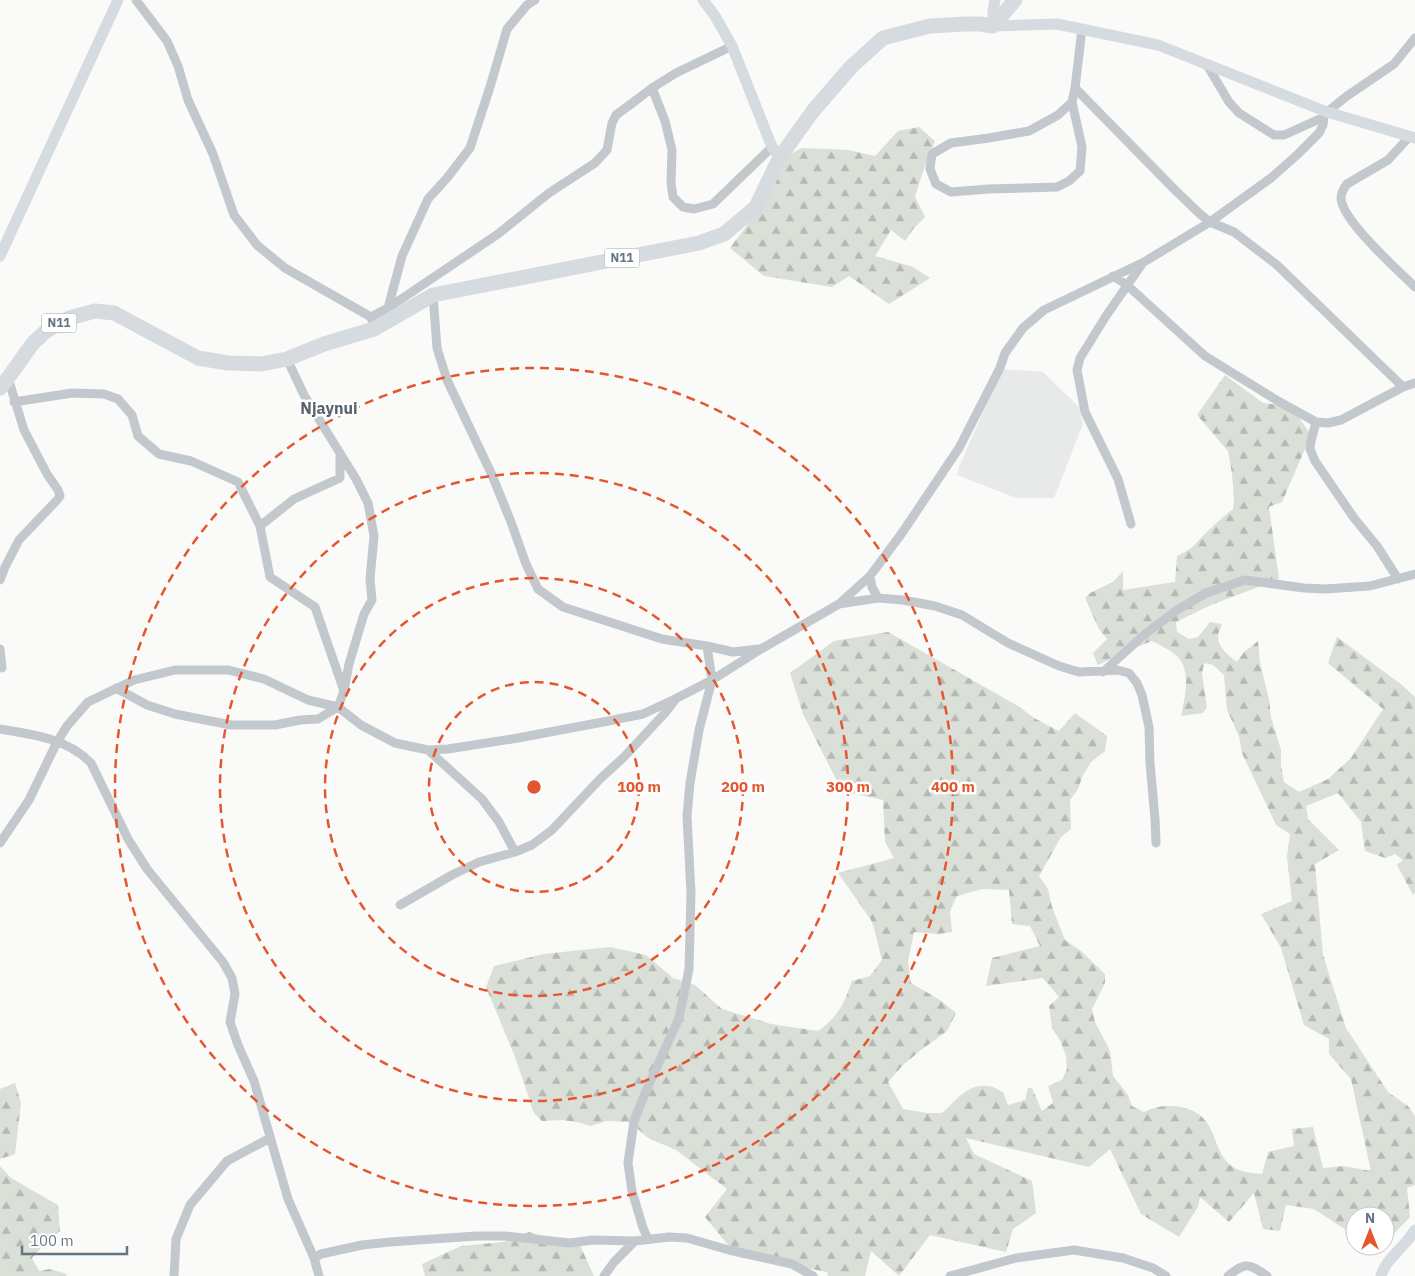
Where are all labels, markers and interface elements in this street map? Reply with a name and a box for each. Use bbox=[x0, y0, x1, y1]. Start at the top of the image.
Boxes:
road number: N11 bbox=[604, 248, 640, 268]
road number: N11 bbox=[42, 314, 76, 332]
district label: Njaynui bbox=[300, 398, 358, 418]
text: 100 m bbox=[617, 777, 661, 796]
text: 200 m bbox=[721, 777, 765, 796]
text: 300 m bbox=[826, 777, 870, 796]
text: 400 m bbox=[931, 777, 975, 796]
centre of rings bbox=[525, 778, 543, 796]
north arrow bbox=[1345, 1206, 1395, 1256]
text: N bbox=[1365, 1209, 1375, 1227]
scale bar bbox=[22, 1224, 128, 1256]
text: 100 m bbox=[30, 1231, 74, 1250]

